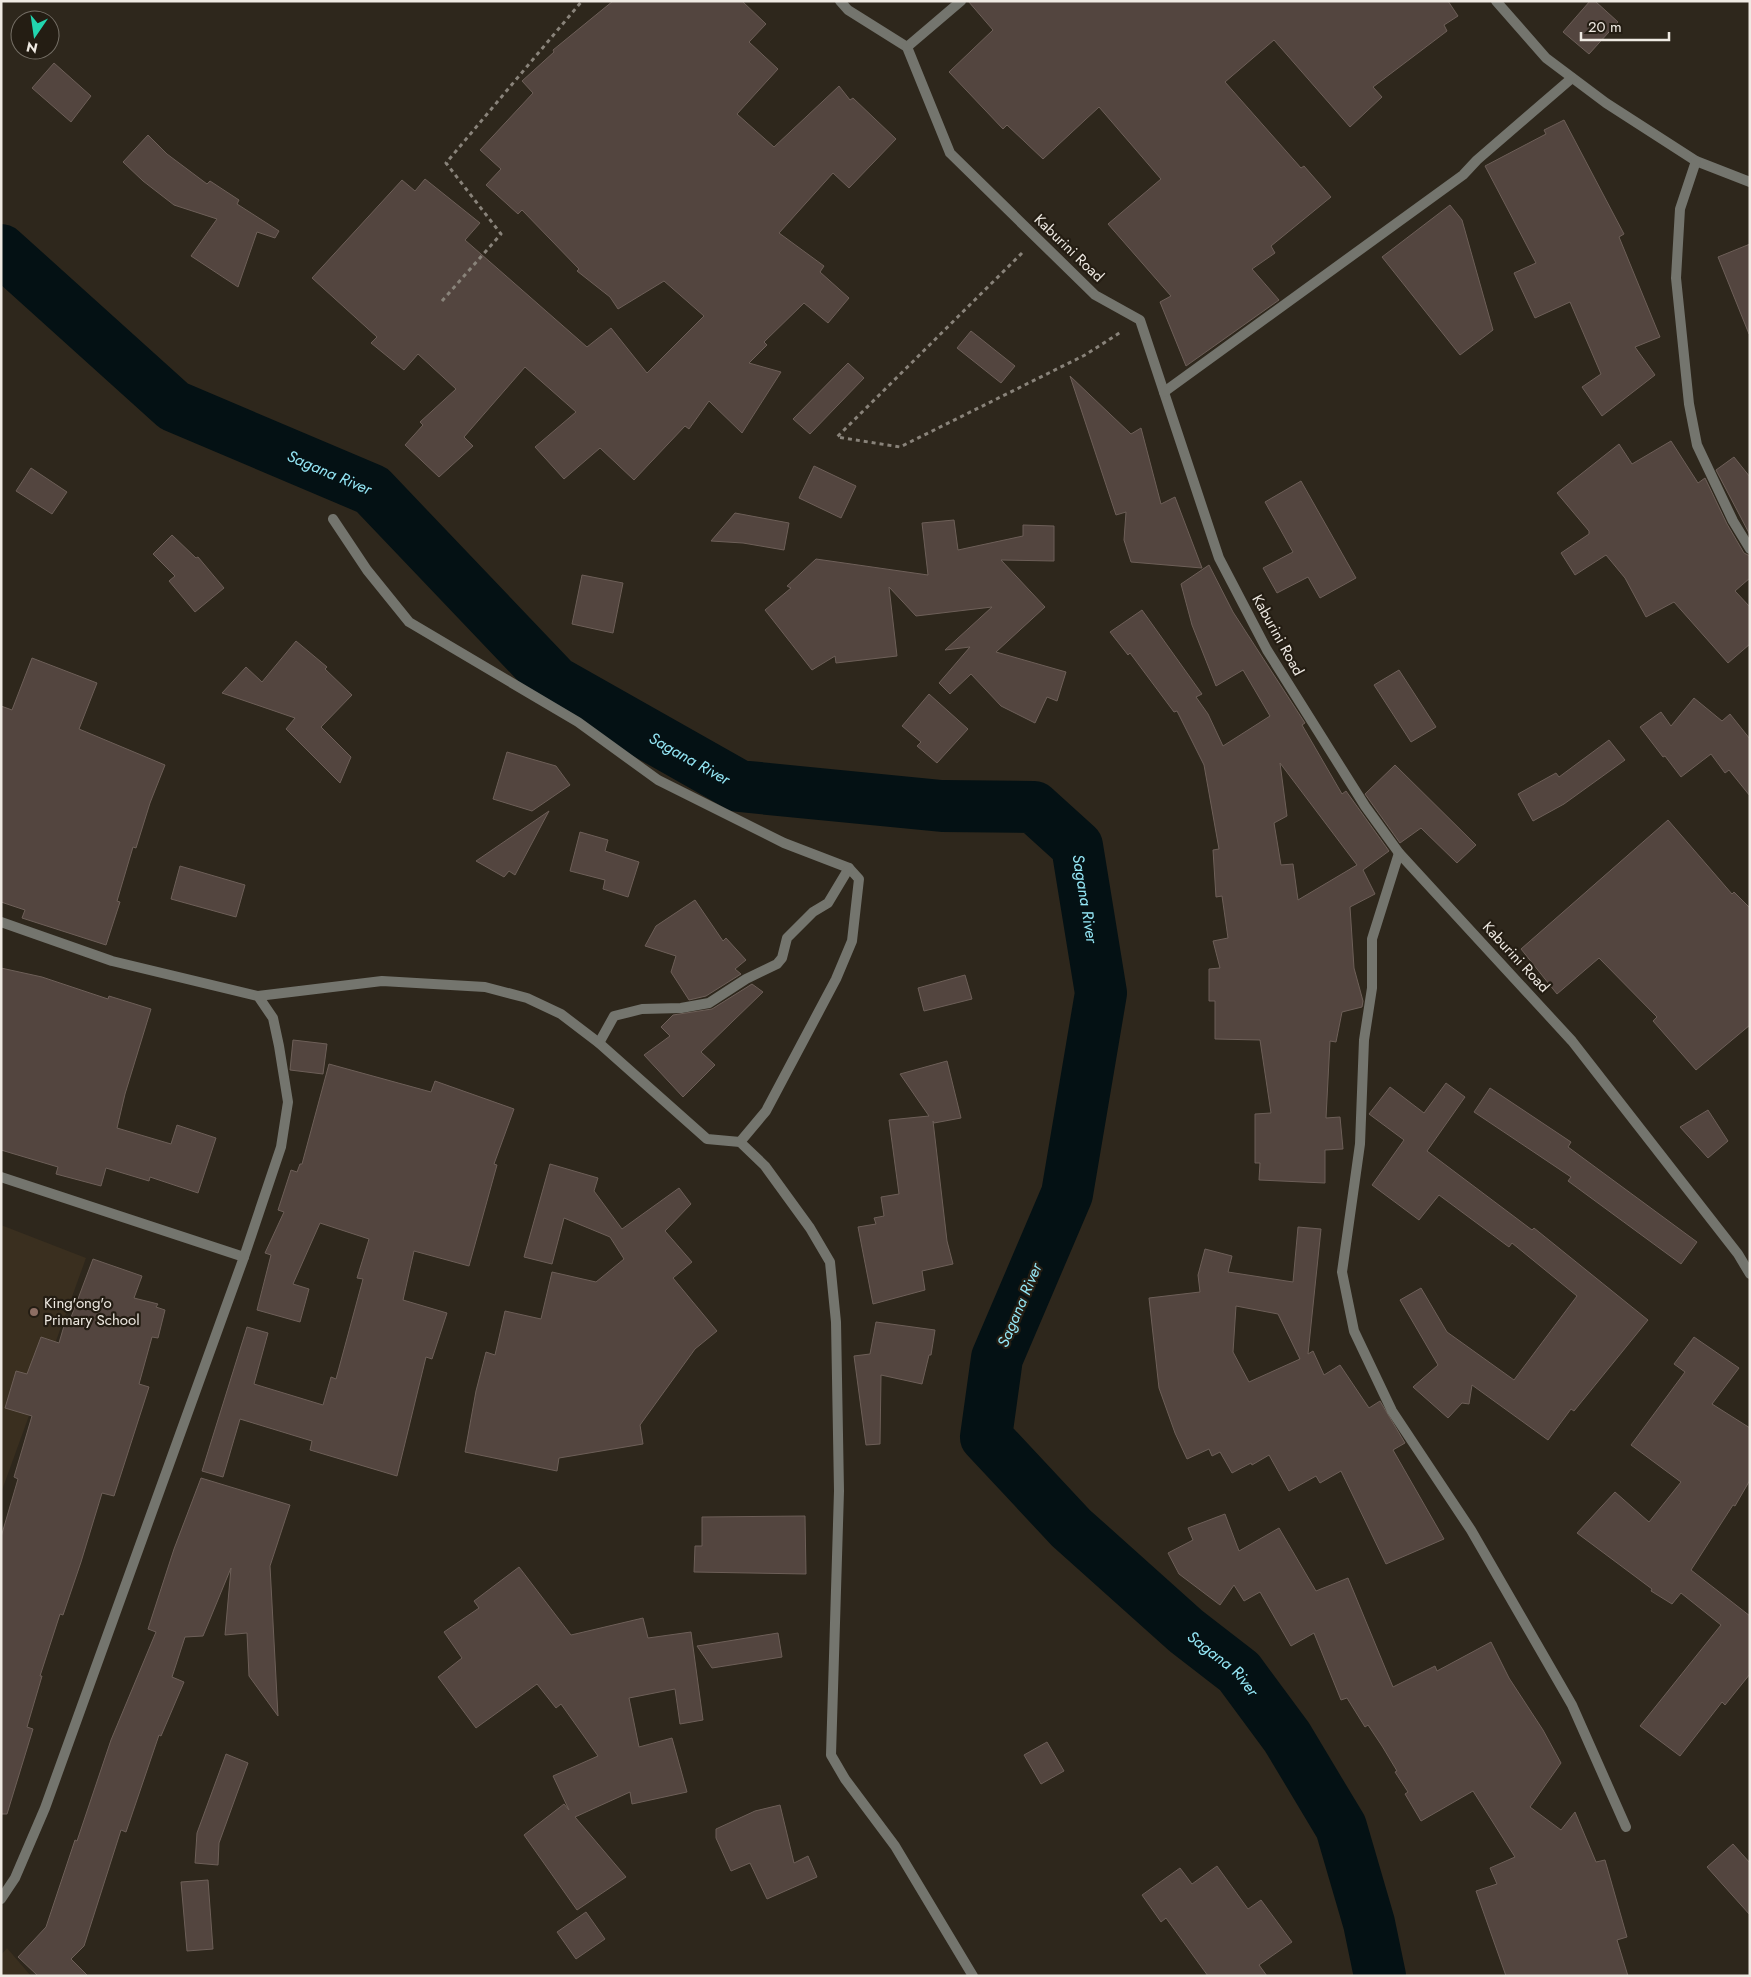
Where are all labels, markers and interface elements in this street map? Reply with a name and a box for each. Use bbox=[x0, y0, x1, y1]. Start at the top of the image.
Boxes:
north arrow bbox=[10, 10, 60, 60]
scale bar bbox=[1581, 10, 1668, 42]
text: 20 m bbox=[1588, 16, 1622, 38]
text: N bbox=[24, 37, 40, 59]
street label: Kaburini Road bbox=[1029, 209, 1109, 287]
water label: Sagana River bbox=[284, 444, 377, 501]
street label: Kaburini Road bbox=[1247, 590, 1309, 680]
water label: Sagana River bbox=[645, 727, 736, 791]
water label: Sagana River bbox=[1067, 853, 1104, 946]
street label: Kaburini Road bbox=[1477, 917, 1555, 997]
water label: Sagana River bbox=[991, 1258, 1048, 1351]
place label: King'ong'o Primary School bbox=[44, 1292, 140, 1331]
marker: King'ong'o Primary School bbox=[28, 1306, 40, 1318]
water label: Sagana River bbox=[1182, 1625, 1265, 1702]

